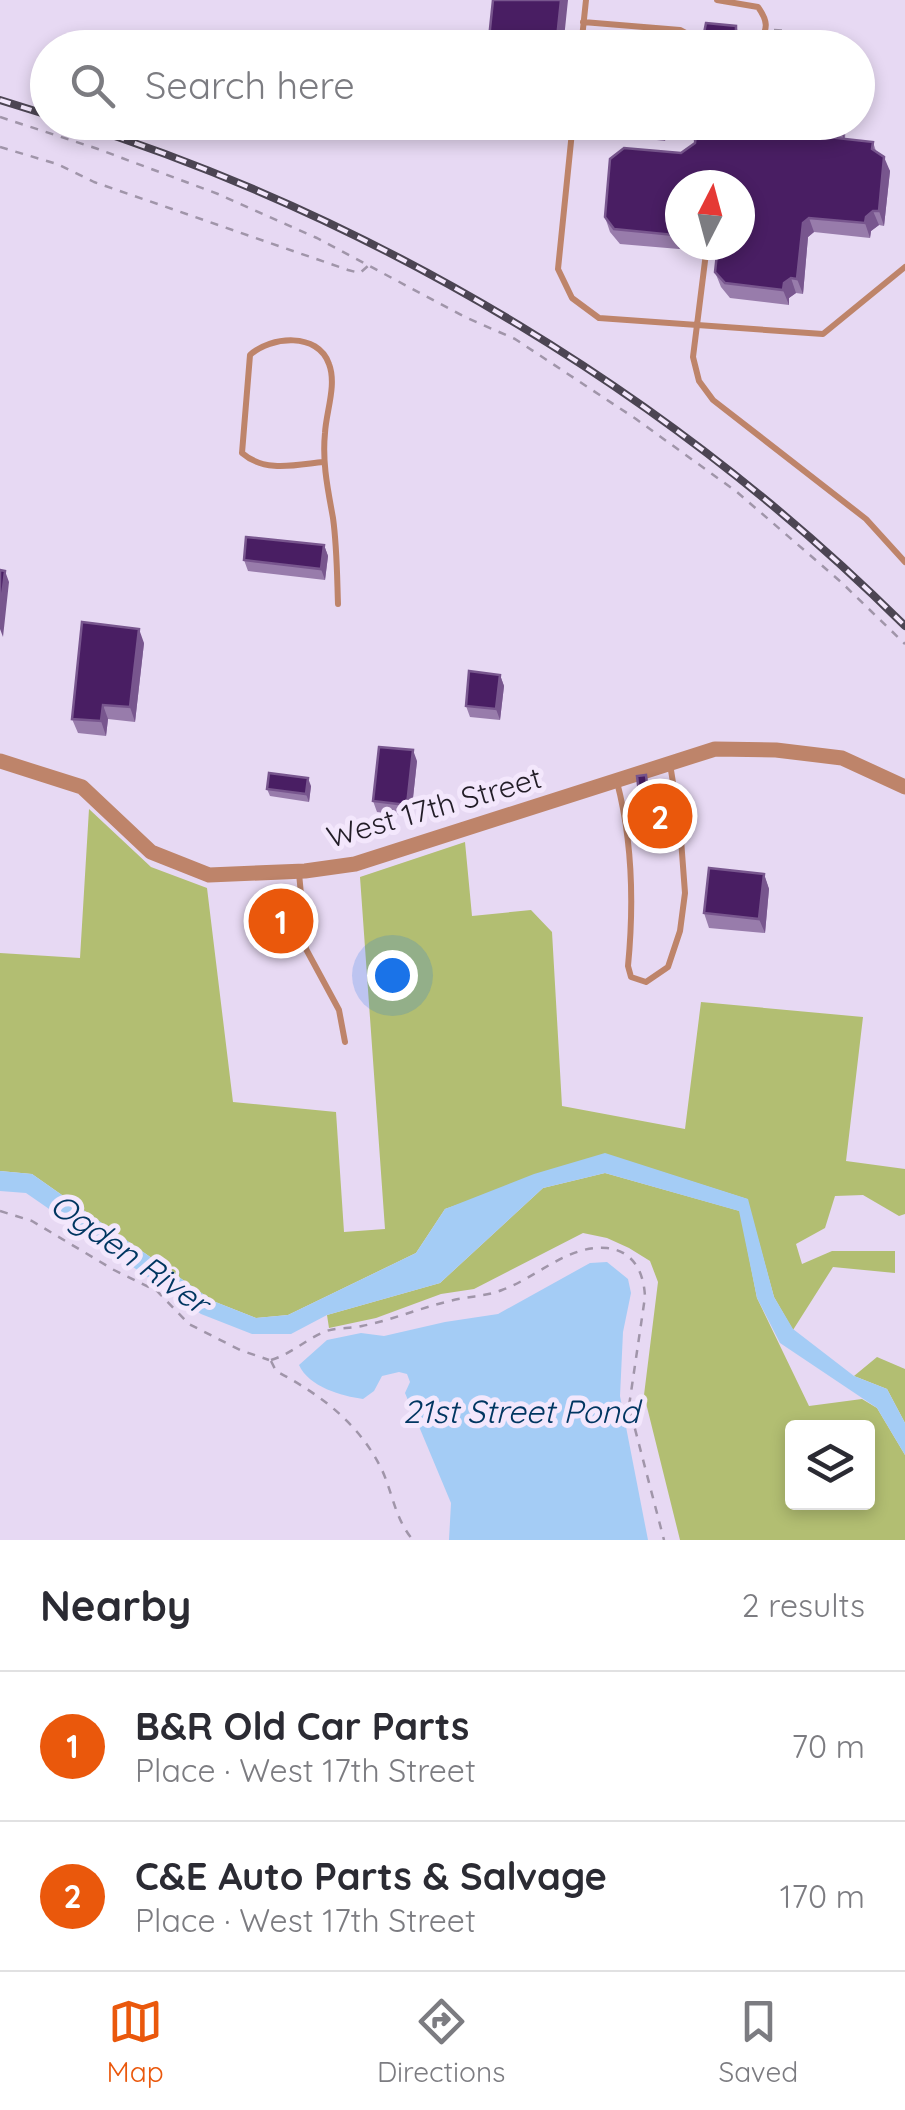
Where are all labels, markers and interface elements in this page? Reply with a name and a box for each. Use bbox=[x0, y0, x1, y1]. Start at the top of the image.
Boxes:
search box bbox=[30, 30, 875, 140]
icon: search bbox=[65, 58, 120, 113]
text: Search here bbox=[145, 61, 355, 109]
north arrow bbox=[665, 170, 755, 260]
street label: West 17th Street bbox=[322, 758, 546, 856]
pin: 2 bbox=[628, 778, 692, 854]
pin: 1 bbox=[248, 884, 314, 958]
your location bbox=[367, 950, 418, 1001]
water label: Ogden River bbox=[43, 1184, 220, 1324]
water label: 21st Street Pond bbox=[403, 1391, 643, 1431]
map controls bbox=[785, 1420, 875, 1510]
button: layers bbox=[785, 1420, 875, 1510]
text: Nearby bbox=[40, 1579, 191, 1632]
text: 2 results bbox=[742, 1585, 865, 1625]
text: B&R Old Car Parts bbox=[135, 1702, 469, 1750]
text: 1 bbox=[66, 1726, 79, 1766]
text: 70 m bbox=[792, 1726, 865, 1766]
text: Place · West 17th Street bbox=[135, 1750, 476, 1790]
text: C&E Auto Parts & Salvage bbox=[135, 1852, 607, 1900]
text: 2 bbox=[63, 1876, 82, 1916]
text: 170 m bbox=[780, 1876, 865, 1916]
text: Place · West 17th Street bbox=[135, 1900, 476, 1940]
tab: Map bbox=[107, 1994, 164, 2089]
tab: Directions bbox=[377, 1994, 505, 2089]
tab: Saved bbox=[719, 1994, 798, 2089]

